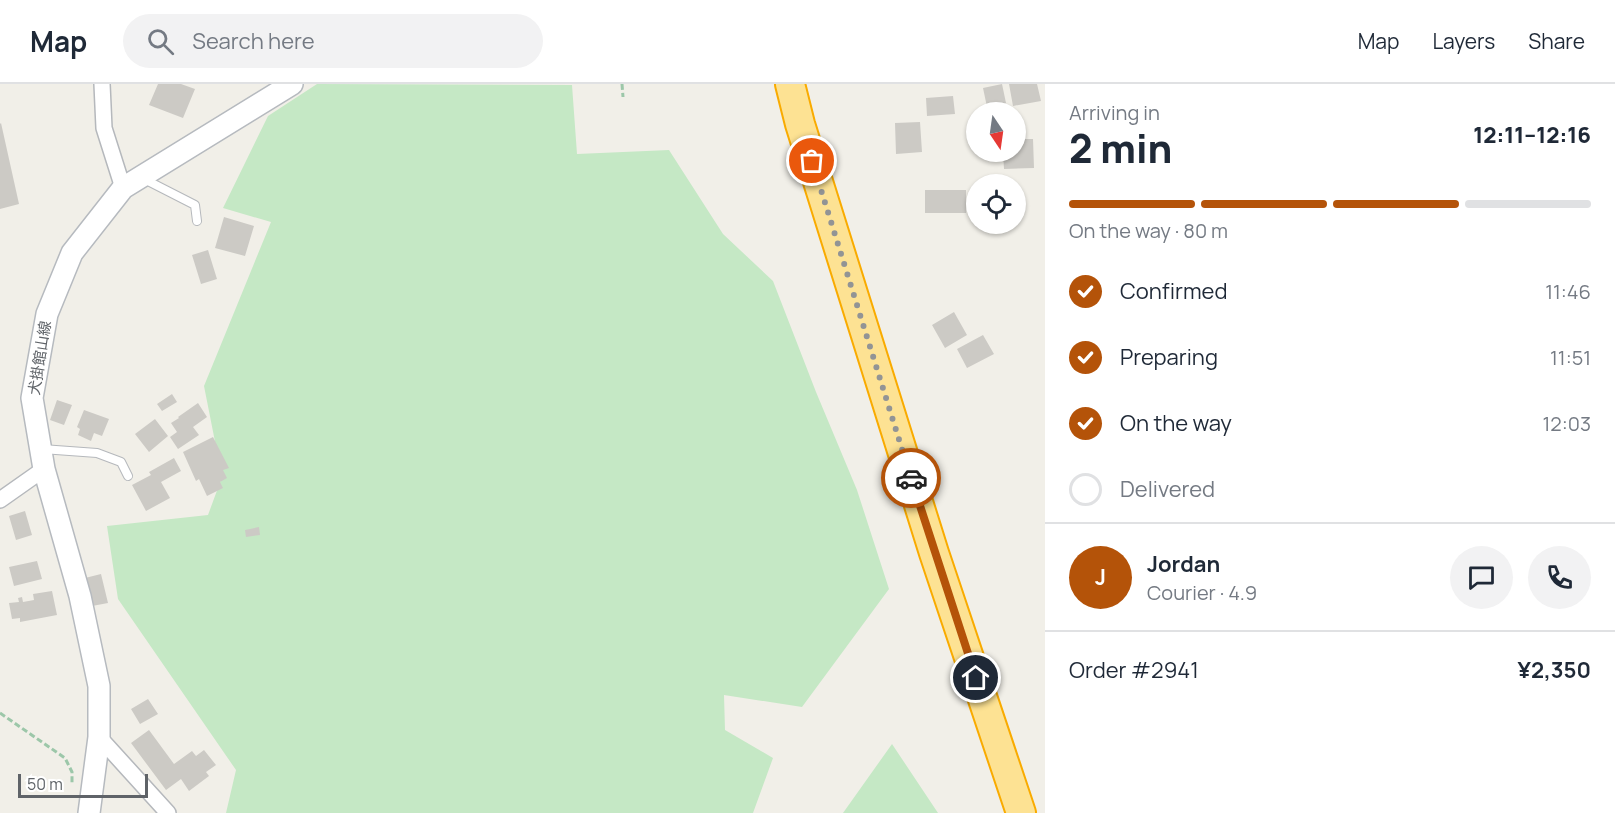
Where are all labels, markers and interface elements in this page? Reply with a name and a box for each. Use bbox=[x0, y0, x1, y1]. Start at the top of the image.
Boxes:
search box bbox=[123, 14, 543, 68]
text: Map bbox=[30, 22, 87, 60]
icon: search bbox=[144, 25, 177, 58]
text: Search here bbox=[192, 26, 315, 56]
text: Map bbox=[1358, 27, 1399, 55]
text: Layers bbox=[1432, 27, 1495, 55]
text: Share bbox=[1528, 27, 1585, 55]
text: Arriving in bbox=[1069, 99, 1160, 126]
north arrow bbox=[966, 102, 1026, 162]
map controls bbox=[966, 102, 1026, 234]
text: 12:11–12:16 bbox=[1473, 120, 1591, 150]
text: 2 min bbox=[1069, 121, 1172, 175]
pin bbox=[786, 135, 837, 186]
icon: bag bbox=[795, 144, 828, 177]
button: locate bbox=[966, 174, 1026, 234]
text: On the way · 80 m bbox=[1069, 217, 1228, 244]
icon: check bbox=[1069, 275, 1102, 308]
text: Confirmed bbox=[1120, 276, 1228, 306]
text: 11:46 bbox=[1545, 278, 1591, 305]
street label: 犬掛館山線 bbox=[23, 319, 56, 397]
icon: check bbox=[1069, 341, 1102, 374]
text: Preparing bbox=[1120, 342, 1218, 372]
text: 11:51 bbox=[1550, 344, 1591, 371]
icon: check bbox=[1069, 407, 1102, 440]
text: On the way bbox=[1120, 408, 1232, 438]
text: 12:03 bbox=[1543, 410, 1591, 437]
courier bbox=[881, 448, 941, 508]
icon: car bbox=[895, 462, 928, 495]
text: Delivered bbox=[1120, 474, 1215, 504]
button: chat bbox=[1450, 546, 1513, 609]
button: phone bbox=[1528, 546, 1591, 609]
text: Jordan bbox=[1147, 549, 1220, 579]
text: J bbox=[1095, 562, 1106, 592]
text: Courier · 4.9 bbox=[1147, 579, 1257, 606]
pin bbox=[950, 652, 1001, 703]
text: Order #2941 bbox=[1069, 655, 1199, 685]
text: ¥2,350 bbox=[1518, 655, 1591, 685]
icon: home bbox=[959, 661, 992, 694]
scale bar bbox=[18, 771, 148, 798]
text: 50 m bbox=[27, 773, 63, 795]

